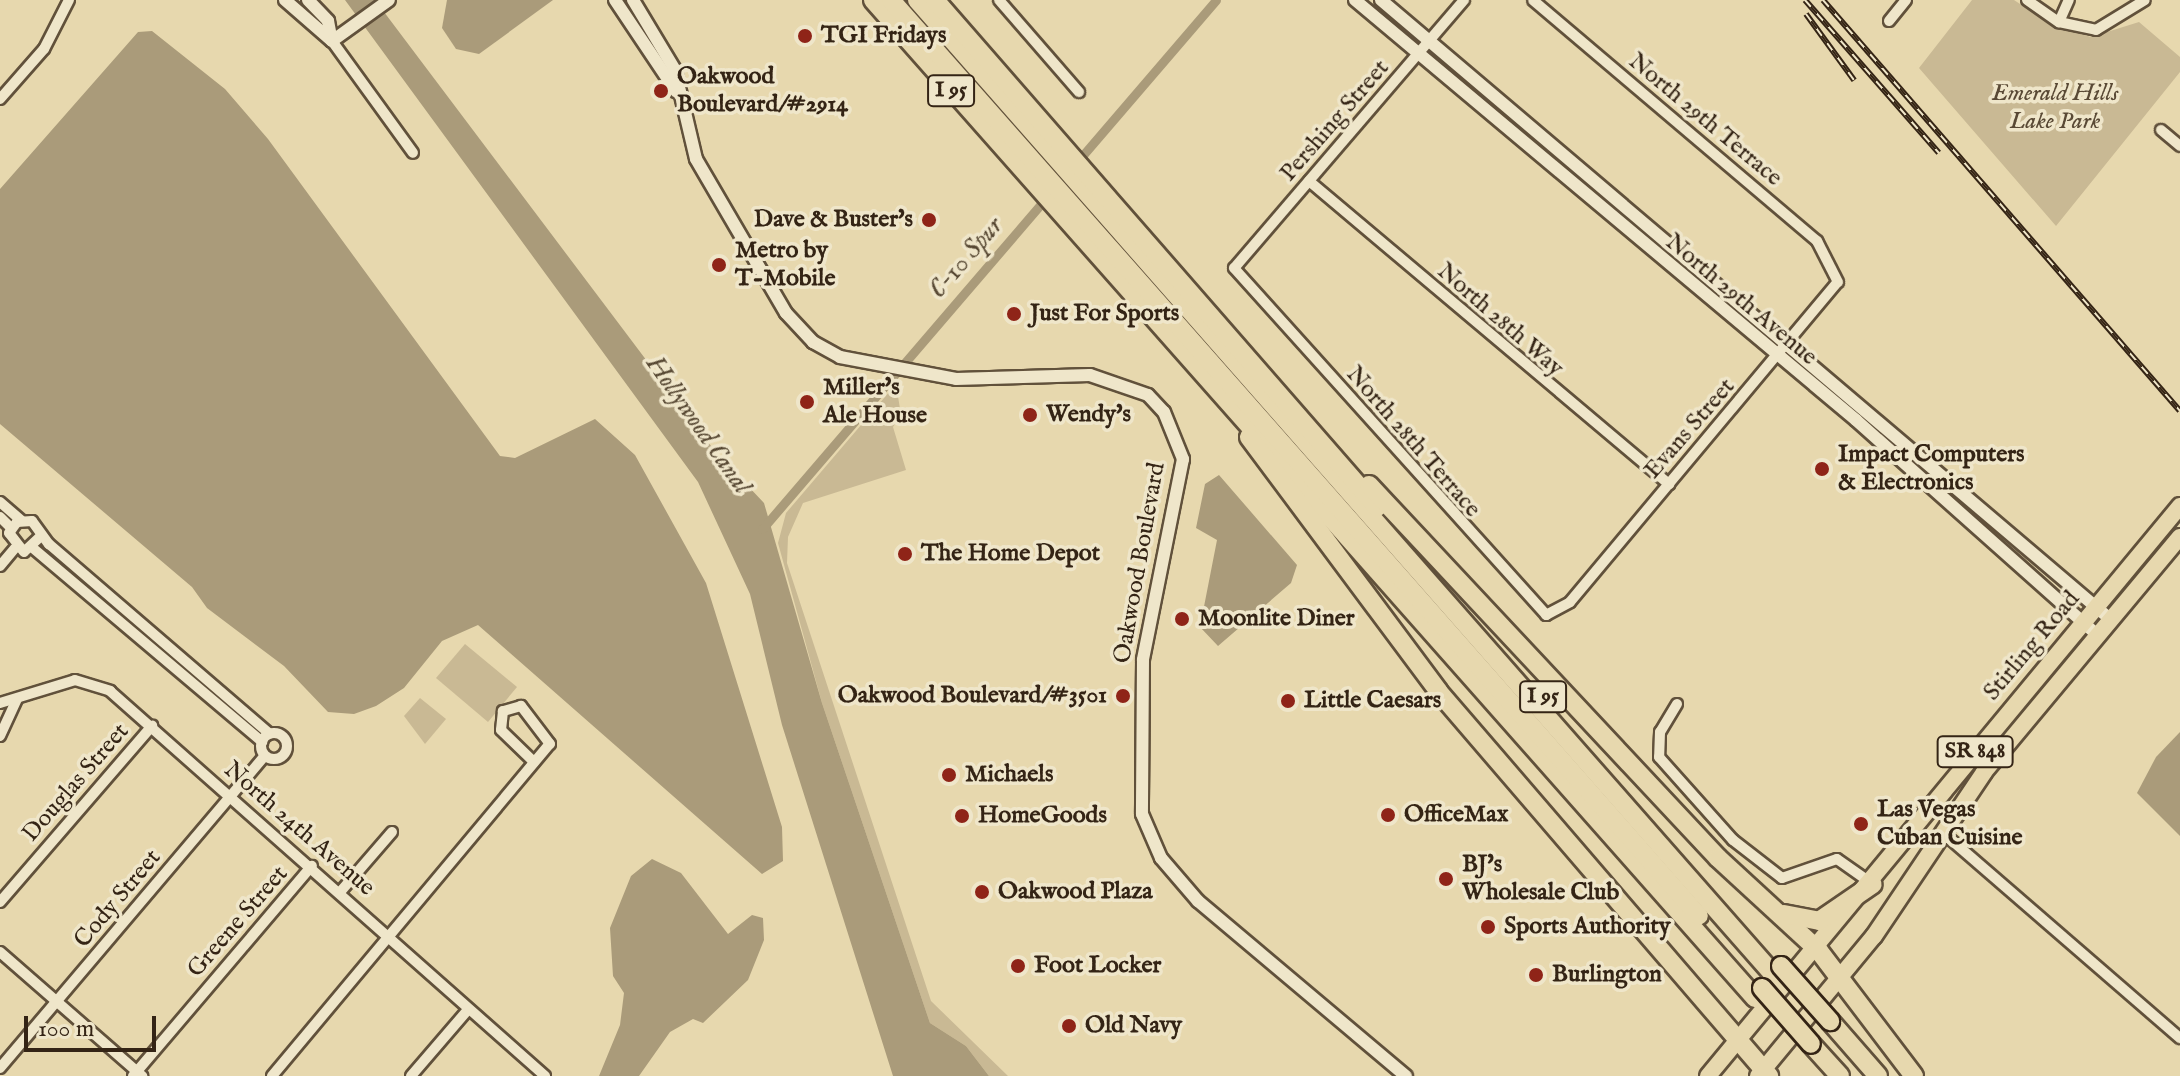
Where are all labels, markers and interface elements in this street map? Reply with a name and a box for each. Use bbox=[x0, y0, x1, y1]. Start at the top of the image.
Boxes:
place label: TGI Fridays bbox=[821, 22, 946, 50]
marker: TGI Fridays bbox=[796, 27, 814, 45]
street label: North 29th Terrace bbox=[1622, 47, 1788, 193]
street label: Pershing Street bbox=[1274, 54, 1396, 188]
place label: Oakwood Boulevard/#2914 bbox=[677, 63, 848, 119]
road number: I 95 bbox=[927, 73, 975, 109]
park label: Emerald Hills Lake Park bbox=[1992, 80, 2118, 136]
marker: Oakwood Boulevard/#2914 bbox=[652, 82, 670, 100]
place label: Dave & Buster's bbox=[754, 206, 913, 234]
marker: Dave & Buster's bbox=[920, 211, 938, 229]
water label: C-10 Spur bbox=[922, 211, 1010, 305]
street label: North 29th Avenue bbox=[1659, 228, 1823, 372]
place label: Metro by T-Mobile bbox=[735, 237, 835, 293]
marker: Metro by T-Mobile bbox=[710, 256, 728, 274]
street label: North 28th Way bbox=[1431, 257, 1569, 383]
place label: Just For Sports bbox=[1030, 300, 1179, 328]
marker: Just For Sports bbox=[1005, 305, 1023, 323]
water label: Hollywood Canal bbox=[639, 350, 757, 500]
street label: North 28th Terrace bbox=[1340, 361, 1486, 523]
street label: Evans Street bbox=[1639, 373, 1741, 485]
place label: Miller's Ale House bbox=[823, 374, 927, 430]
marker: Miller's Ale House bbox=[798, 393, 816, 411]
place label: Wendy's bbox=[1046, 401, 1131, 429]
marker: Wendy's bbox=[1021, 406, 1039, 424]
place label: Impact Computers & Electronics bbox=[1838, 441, 2024, 497]
street label: Oakwood Boulevard bbox=[1108, 460, 1172, 666]
marker: Impact Computers & Electronics bbox=[1813, 460, 1831, 478]
place label: The Home Depot bbox=[921, 540, 1100, 568]
marker: The Home Depot bbox=[896, 545, 914, 563]
street label: Stirling Road bbox=[1978, 585, 2086, 707]
place label: Moonlite Diner bbox=[1198, 605, 1355, 633]
marker: Moonlite Diner bbox=[1173, 610, 1191, 628]
road number: I 95 bbox=[1519, 679, 1567, 715]
place label: Oakwood Boulevard/#3501 bbox=[838, 682, 1107, 710]
marker: Oakwood Boulevard/#3501 bbox=[1114, 687, 1132, 705]
place label: Little Caesars bbox=[1304, 687, 1441, 715]
marker: Little Caesars bbox=[1279, 692, 1297, 710]
street label: Douglas Street bbox=[17, 718, 135, 848]
road number: SR 848 bbox=[1935, 734, 2015, 770]
street label: North 24th Avenue bbox=[218, 756, 380, 902]
place label: Michaels bbox=[965, 761, 1053, 789]
marker: Michaels bbox=[940, 766, 958, 784]
place label: Las Vegas Cuban Cuisine bbox=[1877, 796, 2023, 852]
place label: OfficeMax bbox=[1404, 801, 1508, 829]
place label: HomeGoods bbox=[978, 802, 1107, 830]
marker: OfficeMax bbox=[1379, 806, 1397, 824]
marker: HomeGoods bbox=[953, 807, 971, 825]
marker: Las Vegas Cuban Cuisine bbox=[1852, 815, 1870, 833]
street label: Cody Street bbox=[69, 844, 167, 954]
place label: BJ's Wholesale Club bbox=[1462, 851, 1619, 907]
street label: Greene Street bbox=[182, 860, 294, 984]
marker: BJ's Wholesale Club bbox=[1437, 870, 1455, 888]
place label: Oakwood Plaza bbox=[998, 878, 1153, 906]
marker: Oakwood Plaza bbox=[973, 883, 991, 901]
place label: Sports Authority bbox=[1504, 913, 1671, 941]
marker: Sports Authority bbox=[1479, 918, 1497, 936]
place label: Foot Locker bbox=[1034, 952, 1161, 980]
marker: Foot Locker bbox=[1009, 957, 1027, 975]
place label: Burlington bbox=[1552, 961, 1662, 989]
marker: Burlington bbox=[1527, 966, 1545, 984]
scale bar bbox=[28, 1000, 160, 1050]
place label: Old Navy bbox=[1085, 1012, 1182, 1040]
text: 100 m bbox=[38, 1014, 94, 1045]
marker: Old Navy bbox=[1060, 1017, 1078, 1035]

